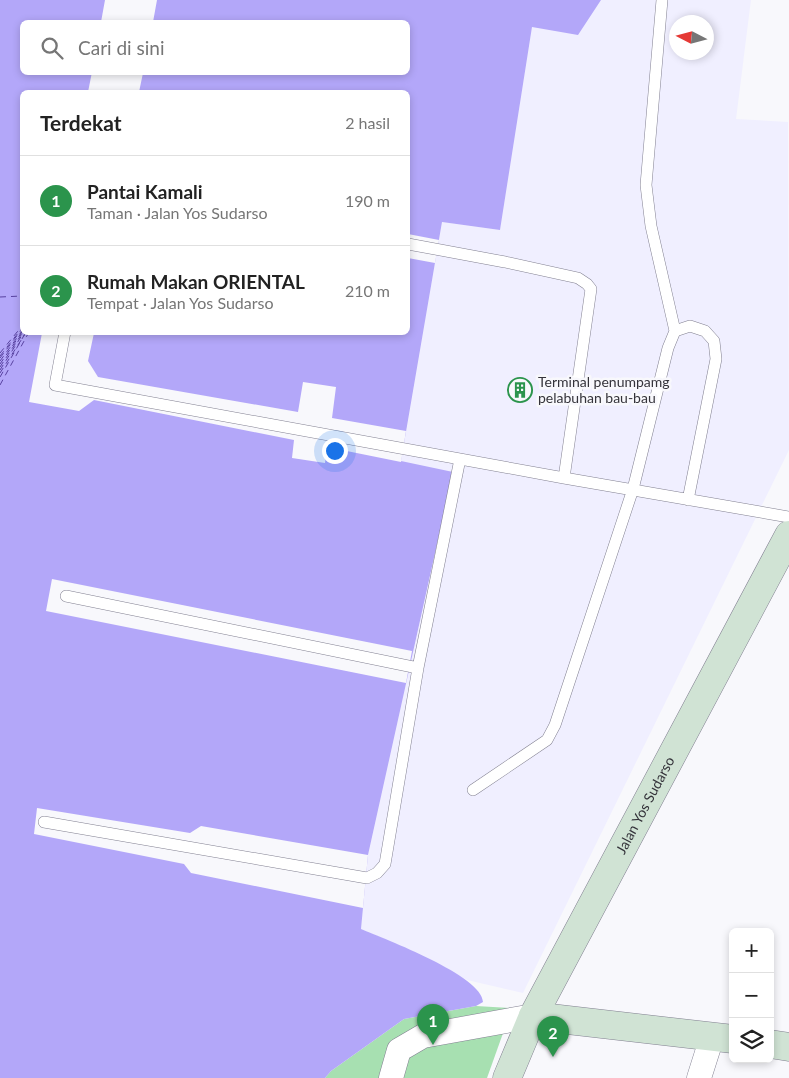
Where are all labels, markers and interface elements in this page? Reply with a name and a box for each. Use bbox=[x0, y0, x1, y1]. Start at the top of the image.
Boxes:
north arrow bbox=[669, 15, 714, 60]
search box bbox=[20, 20, 410, 75]
icon: search bbox=[38, 34, 66, 62]
text: Cari di sini bbox=[78, 36, 165, 59]
text: Terdekat bbox=[40, 110, 122, 135]
text: 2 hasil bbox=[345, 113, 390, 132]
text: Pantai Kamali bbox=[87, 180, 203, 203]
text: 1 bbox=[51, 191, 61, 210]
text: 190 m bbox=[345, 191, 390, 210]
text: Taman · Jalan Yos Sudarso bbox=[87, 203, 267, 222]
text: Rumah Makan ORIENTAL bbox=[87, 270, 305, 293]
text: 2 bbox=[51, 281, 61, 300]
text: 210 m bbox=[345, 281, 390, 300]
text: Tempat · Jalan Yos Sudarso bbox=[87, 293, 274, 312]
place label: Terminal penumpamg pelabuhan bau-bau bbox=[538, 373, 670, 406]
building icon: Terminal penumpamg pelabuhan bau-bau bbox=[507, 377, 533, 403]
your location bbox=[322, 438, 348, 464]
street label: Jalan Yos Sudarso bbox=[612, 753, 678, 857]
map controls bbox=[729, 928, 774, 1063]
button: + bbox=[729, 928, 774, 973]
button: − bbox=[729, 973, 774, 1018]
pin: 1 bbox=[417, 1004, 449, 1045]
pin: 2 bbox=[537, 1016, 569, 1057]
button: layers bbox=[729, 1018, 774, 1063]

